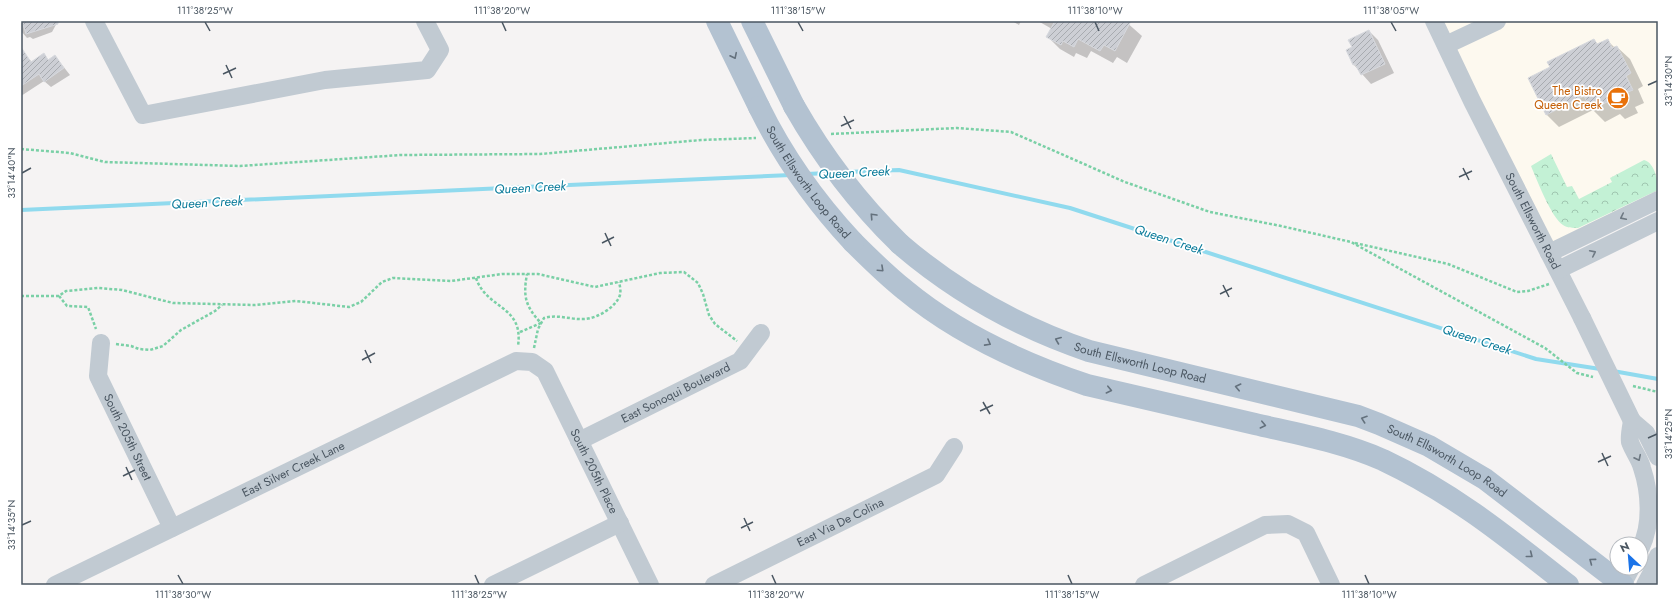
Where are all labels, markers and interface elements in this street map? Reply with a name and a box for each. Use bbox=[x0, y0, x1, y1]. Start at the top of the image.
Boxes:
text: 111°38'25"W bbox=[177, 3, 233, 18]
text: 111°38'20"W bbox=[474, 3, 530, 18]
text: 111°38'15"W bbox=[771, 3, 825, 18]
text: 111°38'10"W bbox=[1067, 3, 1123, 18]
text: 111°38'05"W bbox=[1363, 3, 1419, 18]
one-way arrow bbox=[729, 52, 737, 59]
text: 33°14'30"N bbox=[1661, 56, 1676, 106]
place label: The Bistro Queen Creek bbox=[1534, 82, 1603, 114]
cafe icon: The Bistro Queen Creek bbox=[1605, 85, 1631, 111]
street label: South Ellsworth Loop Road bbox=[761, 122, 855, 243]
text: 33°14'40"N bbox=[4, 147, 19, 199]
water label: Queen Creek bbox=[818, 161, 891, 184]
street label: South Ellsworth Road bbox=[1501, 169, 1565, 273]
water label: Queen Creek bbox=[494, 176, 567, 199]
water label: Queen Creek bbox=[171, 191, 244, 214]
one-way arrow bbox=[1620, 212, 1627, 220]
one-way arrow bbox=[870, 213, 877, 221]
water label: Queen Creek bbox=[1132, 219, 1206, 260]
one-way arrow bbox=[1589, 250, 1596, 258]
one-way arrow bbox=[876, 265, 884, 272]
water label: Queen Creek bbox=[1440, 319, 1514, 360]
one-way arrow bbox=[1055, 337, 1062, 345]
street label: South Ellsworth Loop Road bbox=[1071, 337, 1208, 388]
one-way arrow bbox=[984, 339, 991, 346]
street label: East Sonoqui Boulevard bbox=[618, 358, 733, 428]
one-way arrow bbox=[1235, 383, 1242, 391]
one-way arrow bbox=[1105, 385, 1112, 393]
street label: South 205th Street bbox=[99, 391, 157, 484]
text: 33°14'25"N bbox=[1661, 409, 1676, 459]
one-way arrow bbox=[1361, 415, 1368, 423]
street label: South Ellsworth Loop Road bbox=[1384, 420, 1511, 502]
one-way arrow bbox=[1259, 421, 1266, 429]
street label: South 205th Place bbox=[566, 426, 623, 517]
street label: East Silver Creek Lane bbox=[239, 437, 348, 502]
one-way arrow bbox=[1633, 454, 1641, 461]
street label: East Via De Colina bbox=[794, 493, 887, 552]
text: 33°14'35"N bbox=[4, 500, 19, 550]
north arrow bbox=[1609, 536, 1649, 576]
text: N bbox=[1617, 538, 1632, 556]
one-way arrow bbox=[1526, 551, 1533, 558]
one-way arrow bbox=[1589, 558, 1596, 566]
text: 111°38'30"W bbox=[155, 587, 211, 602]
text: 111°38'25"W bbox=[451, 587, 507, 602]
text: 111°38'20"W bbox=[748, 587, 804, 602]
text: 111°38'15"W bbox=[1045, 587, 1099, 602]
text: 111°38'10"W bbox=[1341, 587, 1397, 602]

